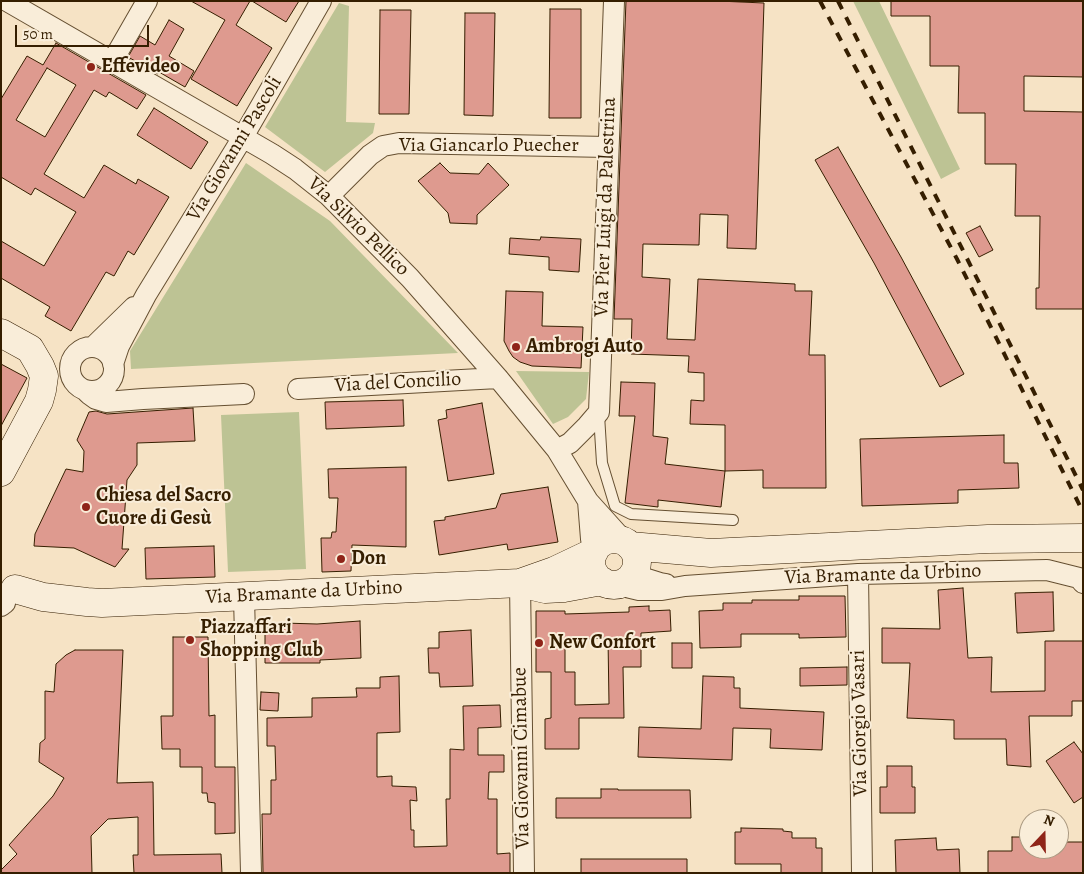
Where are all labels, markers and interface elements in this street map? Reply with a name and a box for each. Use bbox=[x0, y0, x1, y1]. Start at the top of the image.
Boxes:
scale bar bbox=[18, 15, 151, 47]
text: 50 m bbox=[23, 24, 53, 44]
place label: Effevideo bbox=[101, 55, 180, 79]
marker: Effevideo bbox=[85, 61, 97, 73]
street label: Via Giovanni Pascoli bbox=[182, 72, 288, 226]
street label: Via Pier Luigi da Palestrina bbox=[590, 97, 622, 317]
street label: Via Giancarlo Puecher bbox=[399, 134, 579, 158]
street label: Via Silvio Pellico bbox=[302, 172, 414, 282]
place label: Ambrogi Auto bbox=[526, 335, 643, 359]
marker: Ambrogi Auto bbox=[510, 341, 522, 353]
street label: Via del Concilio bbox=[334, 368, 462, 398]
place label: Chiesa del Sacro Cuore di Gesù bbox=[96, 484, 231, 531]
marker: Chiesa del Sacro Cuore di Gesù bbox=[80, 501, 92, 513]
place label: Don bbox=[351, 547, 386, 571]
marker: Don bbox=[335, 553, 347, 565]
street label: Via Bramante da Urbino bbox=[784, 560, 982, 590]
street label: Via Bramante da Urbino bbox=[205, 576, 403, 610]
place label: Piazzaffari Shopping Club bbox=[200, 616, 323, 663]
place label: New Confort bbox=[549, 631, 656, 655]
marker: Piazzaffari Shopping Club bbox=[184, 634, 196, 646]
marker: New Confort bbox=[533, 637, 545, 649]
street label: Via Giorgio Vasari bbox=[847, 649, 873, 797]
street label: Via Giovanni Cimabue bbox=[508, 667, 536, 849]
north arrow bbox=[1019, 809, 1069, 859]
text: N bbox=[1041, 810, 1057, 831]

